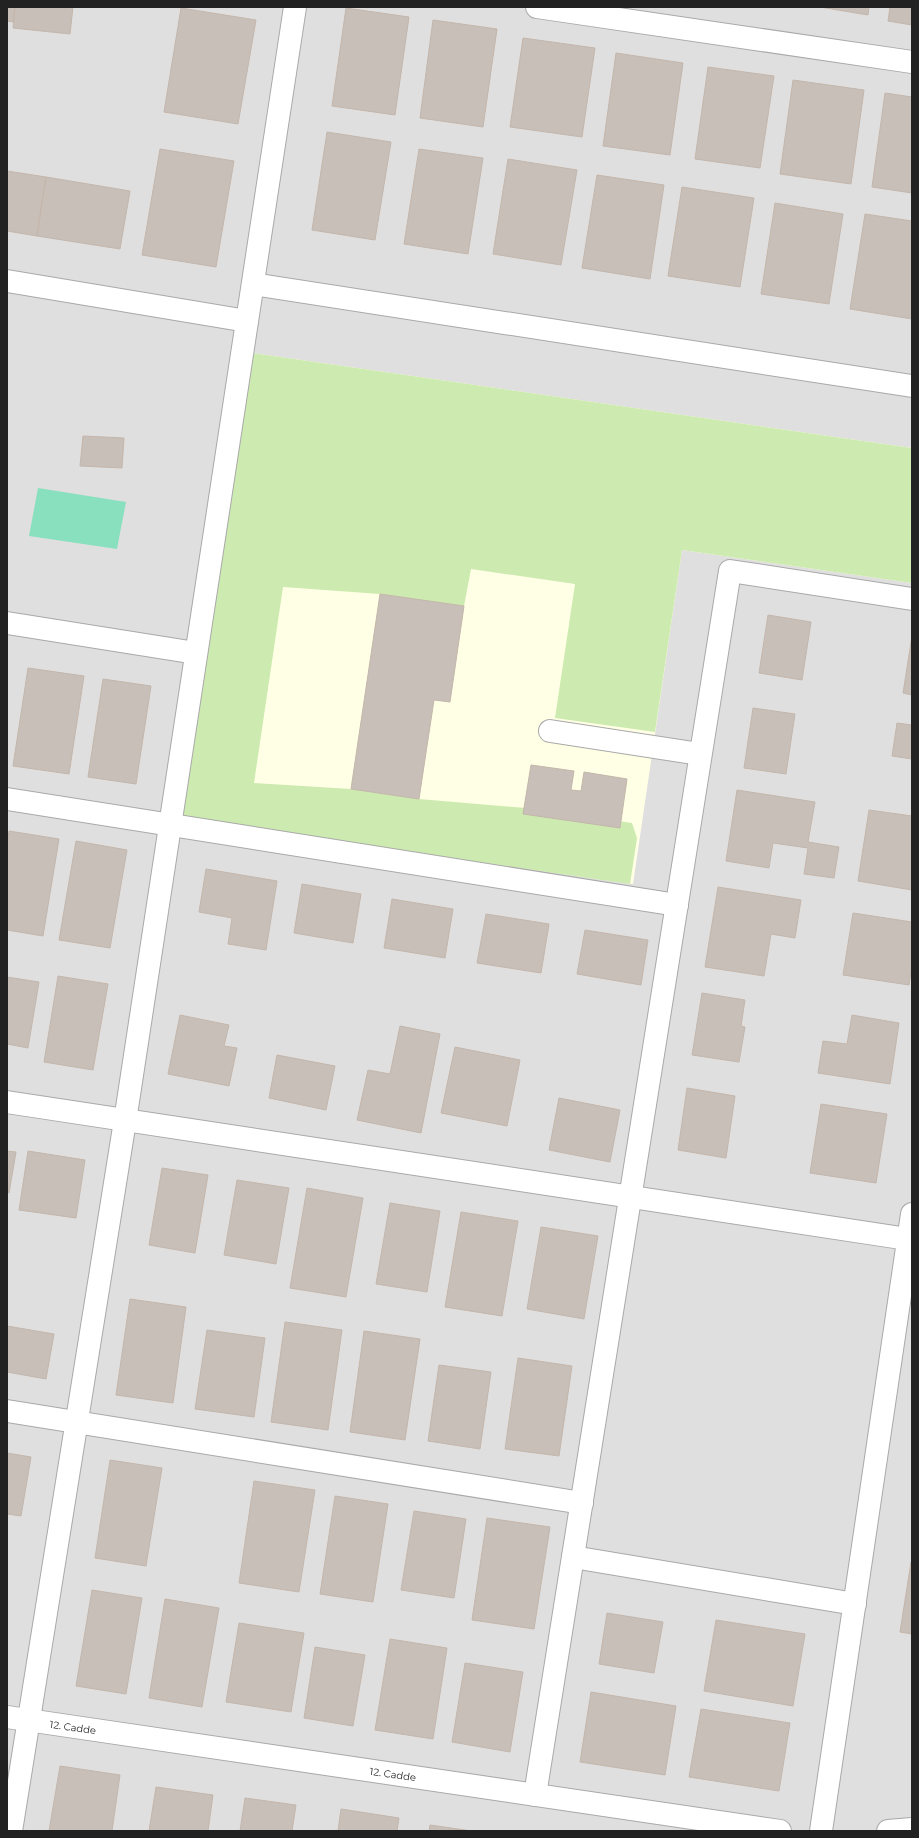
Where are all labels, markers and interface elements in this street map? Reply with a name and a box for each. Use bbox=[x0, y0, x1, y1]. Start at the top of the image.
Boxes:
street label: 12. Cadde bbox=[49, 1718, 97, 1737]
street label: 12. Cadde bbox=[369, 1765, 417, 1784]

